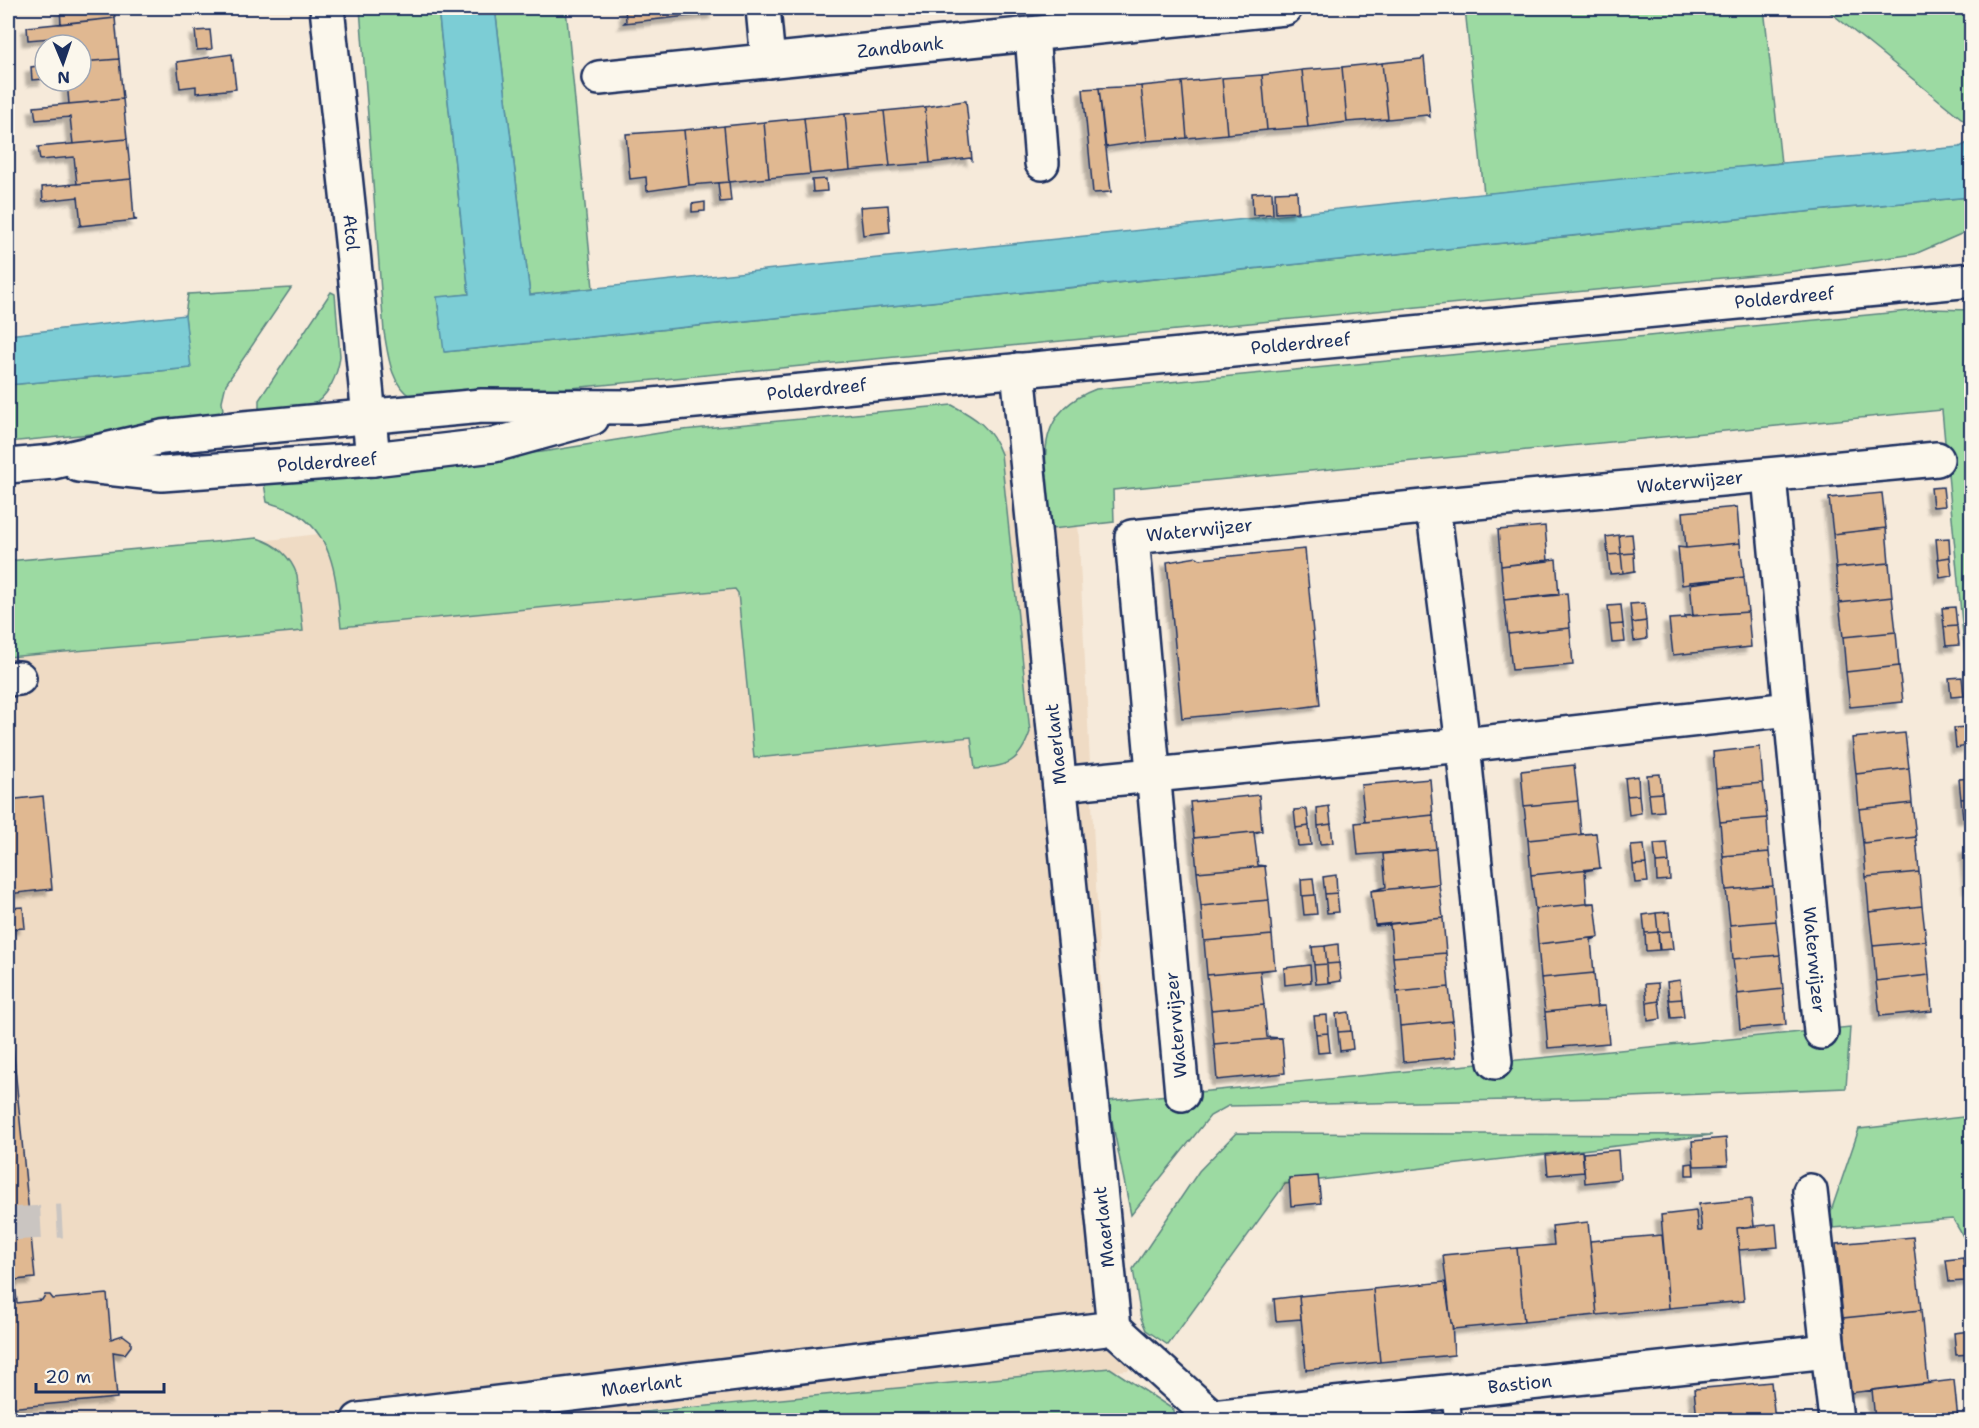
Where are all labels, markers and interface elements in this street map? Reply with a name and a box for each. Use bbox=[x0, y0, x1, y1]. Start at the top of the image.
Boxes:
street label: Zandbank bbox=[856, 31, 945, 64]
north arrow bbox=[33, 33, 93, 93]
text: N bbox=[57, 67, 70, 88]
street label: Atol bbox=[337, 213, 365, 253]
street label: Polderdreef bbox=[1733, 281, 1836, 314]
street label: Polderdreef bbox=[1250, 327, 1352, 360]
street label: Polderdreef bbox=[766, 373, 868, 406]
street label: Polderdreef bbox=[276, 447, 379, 478]
street label: Waterwijzer bbox=[1636, 465, 1744, 499]
street label: Waterwijzer bbox=[1145, 513, 1254, 547]
street label: Maerlant bbox=[1040, 702, 1072, 786]
street label: Waterwijzer bbox=[1797, 906, 1831, 1014]
street label: Waterwijzer bbox=[1159, 971, 1193, 1079]
street label: Maerlant bbox=[1088, 1185, 1120, 1269]
scale bar bbox=[36, 1356, 164, 1394]
text: 20 m bbox=[45, 1365, 91, 1389]
street label: Maerlant bbox=[600, 1369, 684, 1402]
street label: Bastion bbox=[1487, 1369, 1553, 1399]

